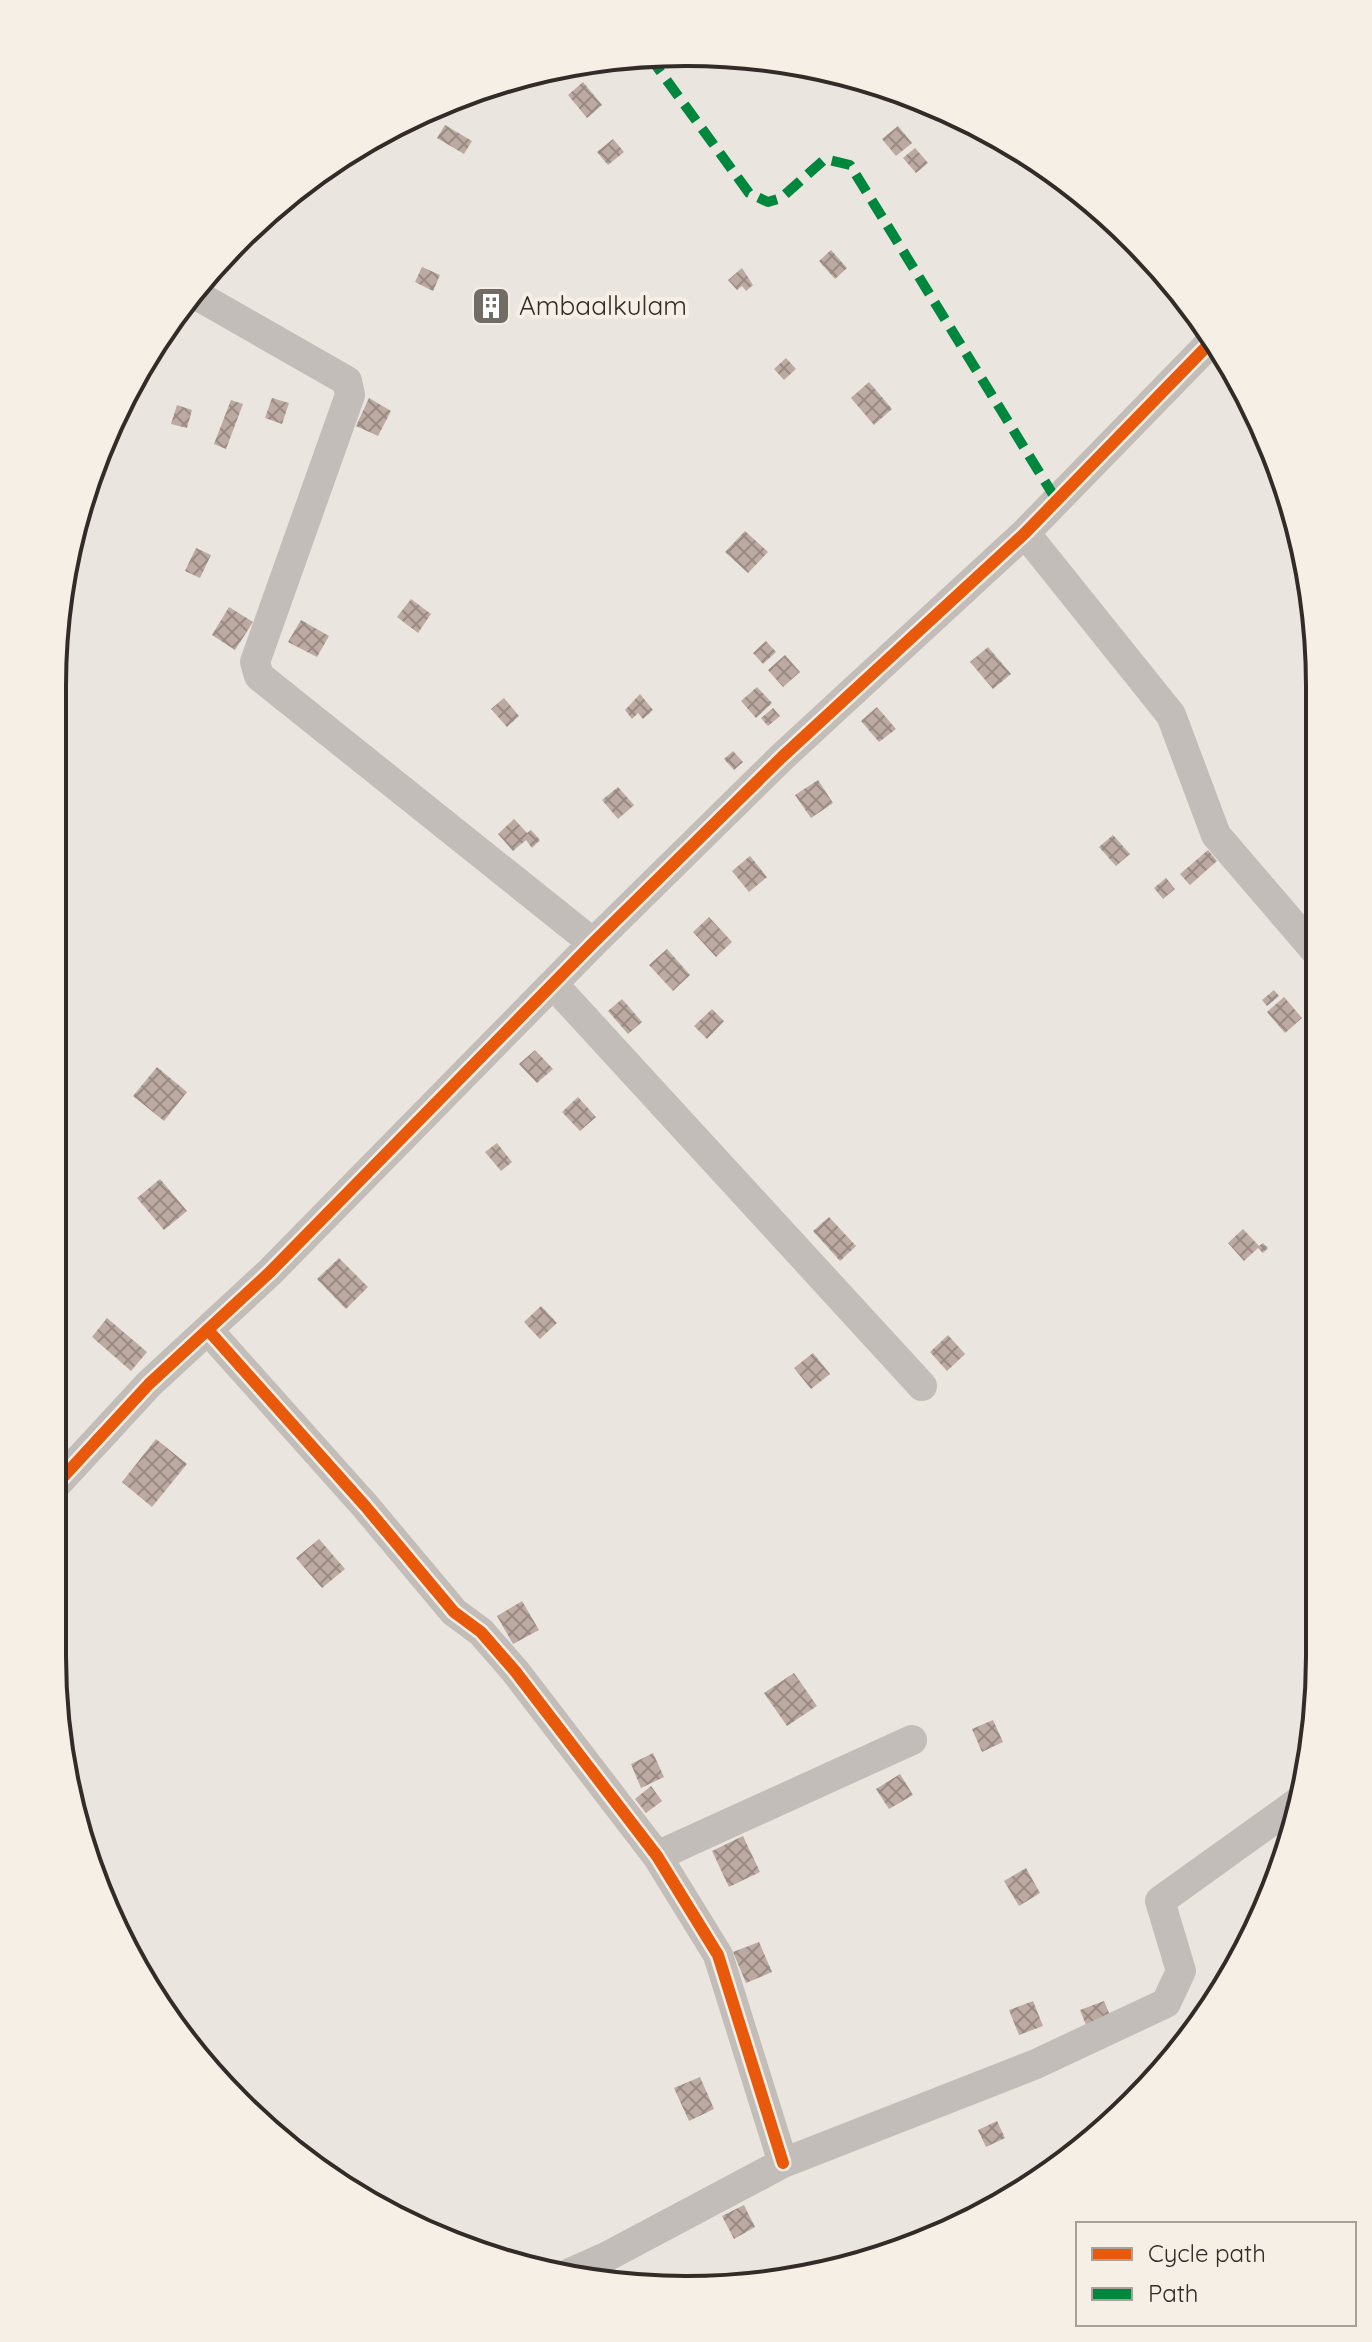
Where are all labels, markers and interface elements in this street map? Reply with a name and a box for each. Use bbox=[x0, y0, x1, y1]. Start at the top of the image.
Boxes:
building icon: Ambaalkulam bbox=[470, 285, 512, 327]
place label: Ambaalkulam bbox=[519, 289, 687, 322]
legend bbox=[1076, 2222, 1356, 2326]
text: Cycle path bbox=[1148, 2238, 1266, 2268]
text: Path bbox=[1148, 2278, 1199, 2308]

